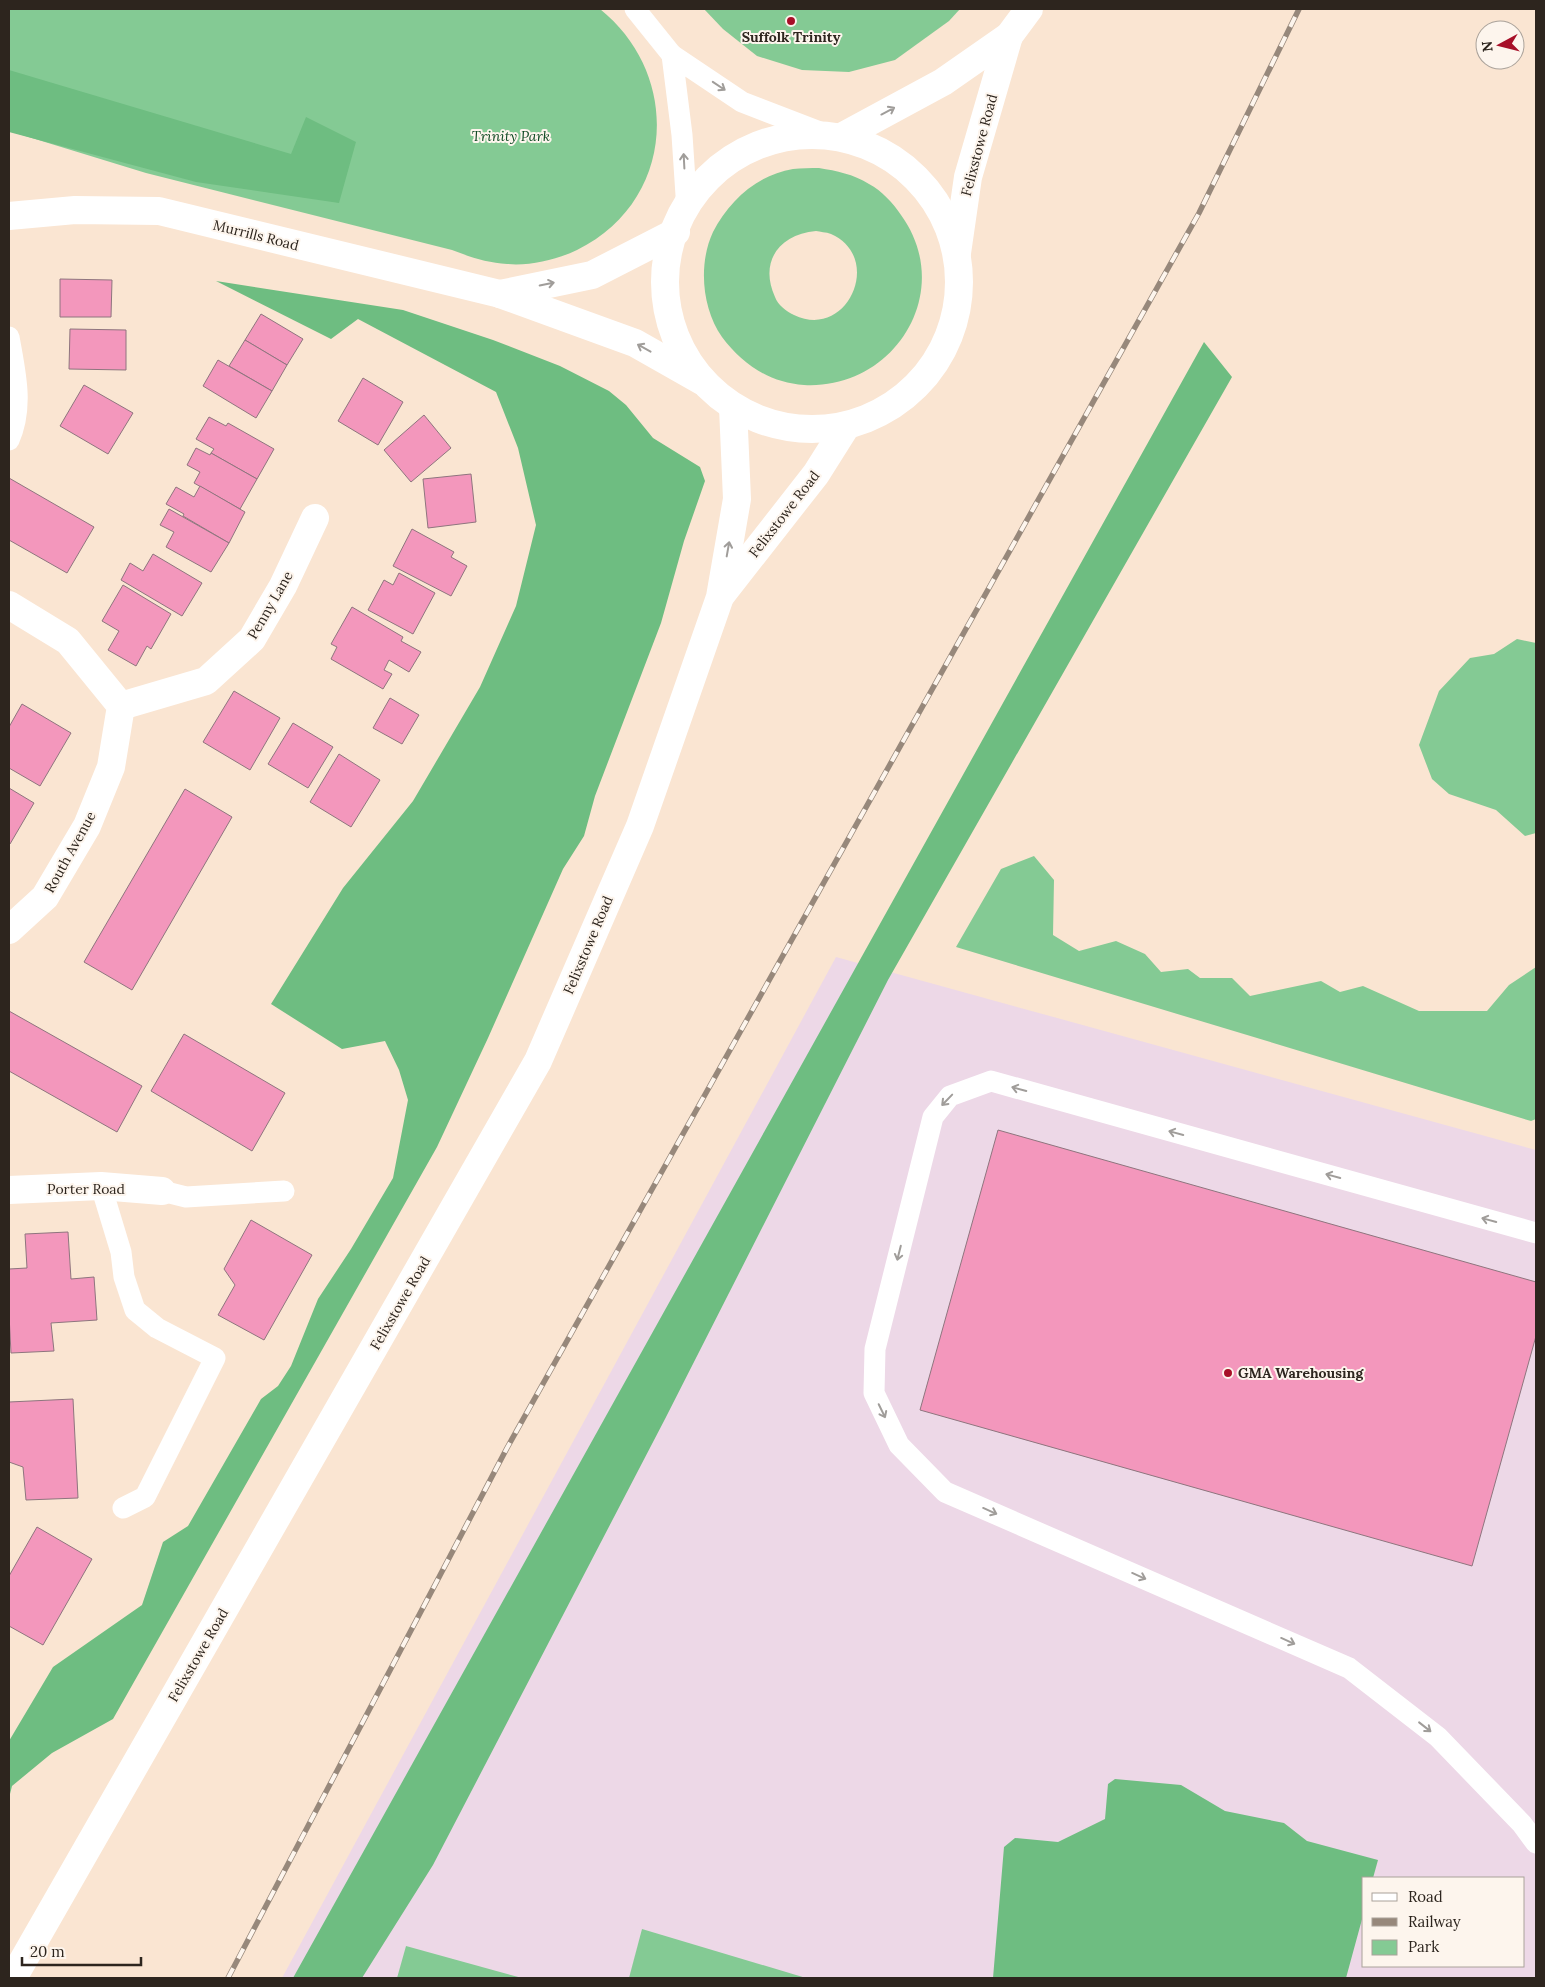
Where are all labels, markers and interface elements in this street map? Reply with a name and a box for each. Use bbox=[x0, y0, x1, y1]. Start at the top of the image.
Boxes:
marker: Suffolk Trinity bbox=[785, 15, 797, 27]
north arrow bbox=[1475, 20, 1525, 70]
place label: Suffolk Trinity bbox=[742, 28, 841, 46]
text: N bbox=[1477, 40, 1497, 53]
one-way arrow bbox=[711, 81, 725, 91]
street label: Felixstowe Road bbox=[957, 92, 1001, 198]
one-way arrow bbox=[880, 106, 895, 116]
park label: Trinity Park bbox=[472, 127, 550, 145]
one-way arrow bbox=[679, 154, 688, 170]
street label: Murrills Road bbox=[211, 216, 301, 254]
one-way arrow bbox=[539, 279, 555, 288]
one-way arrow bbox=[638, 343, 652, 353]
street label: Felixstowe Road bbox=[745, 467, 823, 561]
one-way arrow bbox=[723, 541, 733, 557]
street label: Penny Lane bbox=[243, 567, 297, 642]
street label: Routh Avenue bbox=[40, 808, 100, 896]
street label: Felixstowe Road bbox=[559, 893, 617, 997]
one-way arrow bbox=[1012, 1084, 1028, 1094]
one-way arrow bbox=[941, 1094, 953, 1107]
one-way arrow bbox=[1169, 1127, 1185, 1137]
one-way arrow bbox=[1325, 1171, 1341, 1181]
street label: Porter Road bbox=[47, 1180, 125, 1198]
one-way arrow bbox=[1482, 1214, 1498, 1224]
one-way arrow bbox=[894, 1245, 903, 1261]
street label: Felixstowe Road bbox=[366, 1253, 434, 1353]
place label: GMA Warehousing bbox=[1238, 1364, 1364, 1382]
marker: GMA Warehousing bbox=[1222, 1367, 1234, 1379]
one-way arrow bbox=[878, 1403, 887, 1418]
one-way arrow bbox=[982, 1507, 997, 1517]
one-way arrow bbox=[1131, 1572, 1146, 1582]
street label: Felixstowe Road bbox=[164, 1605, 232, 1705]
one-way arrow bbox=[1280, 1637, 1295, 1647]
one-way arrow bbox=[1418, 1721, 1431, 1732]
legend bbox=[1362, 1877, 1525, 1967]
text: Road bbox=[1408, 1887, 1443, 1906]
text: Railway bbox=[1408, 1912, 1461, 1931]
scale bar bbox=[22, 1934, 141, 1966]
text: Park bbox=[1408, 1937, 1439, 1956]
text: 20 m bbox=[30, 1942, 65, 1961]

